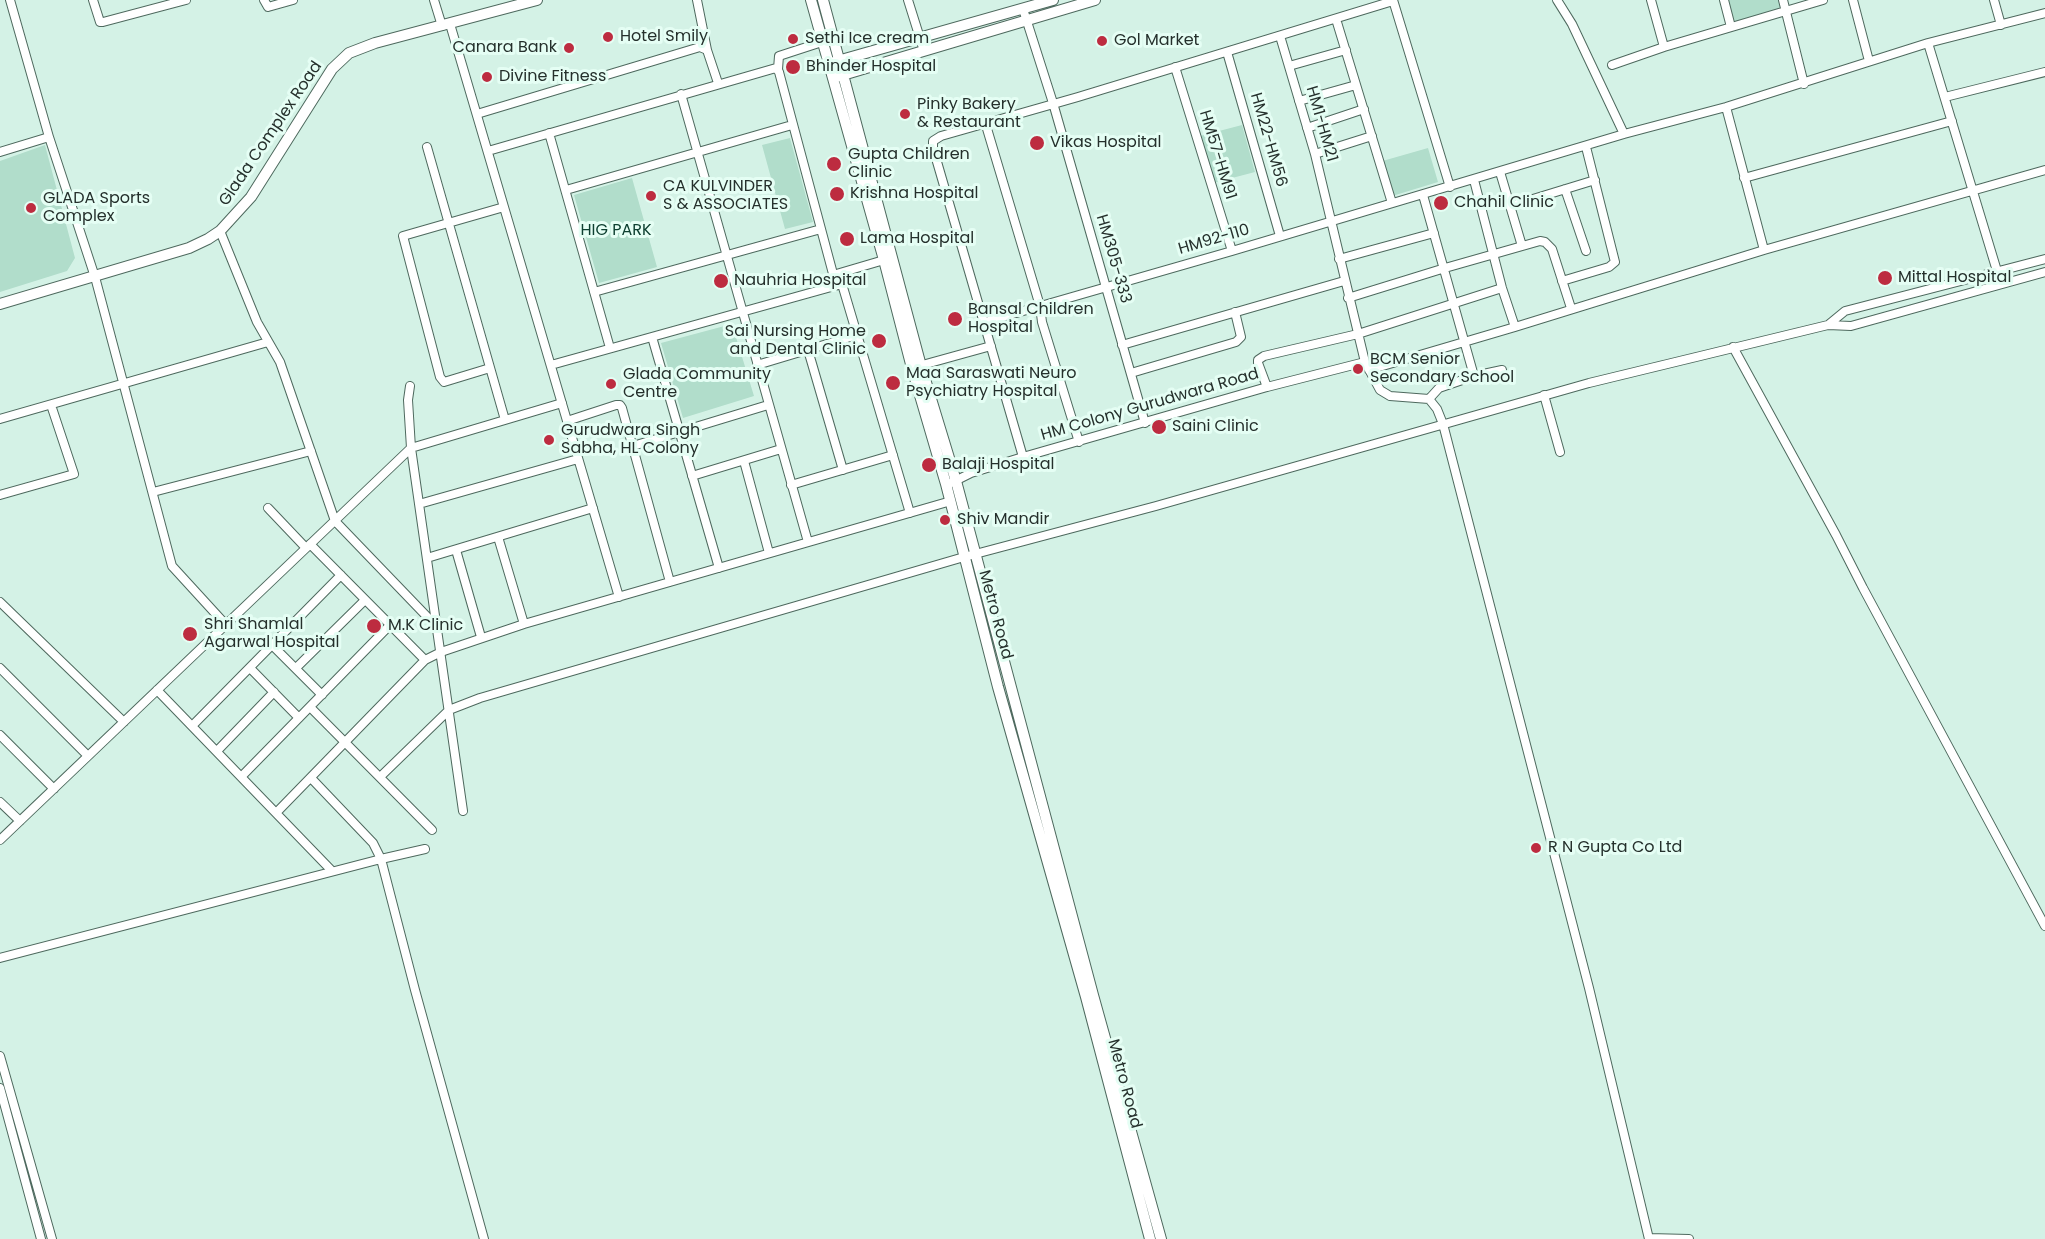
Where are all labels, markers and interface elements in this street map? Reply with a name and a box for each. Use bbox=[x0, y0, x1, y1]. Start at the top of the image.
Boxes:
place label: Hotel Smily bbox=[620, 27, 708, 47]
place label: Sethi Ice cream bbox=[805, 29, 929, 49]
marker: Hotel Smily bbox=[601, 30, 615, 44]
place label: Gol Market bbox=[1114, 31, 1199, 51]
marker: Sethi Ice cream bbox=[786, 32, 800, 46]
marker: Gol Market bbox=[1095, 34, 1109, 48]
place label: Canara Bank bbox=[453, 38, 557, 58]
marker: Canara Bank bbox=[562, 41, 576, 55]
place label: Bhinder Hospital bbox=[806, 57, 936, 77]
street label: Glada Complex Road bbox=[215, 58, 327, 210]
marker: Bhinder Hospital bbox=[784, 58, 802, 76]
place label: Divine Fitness bbox=[499, 67, 606, 87]
marker: Divine Fitness bbox=[480, 70, 494, 84]
street label: HM1-HM21 bbox=[1301, 84, 1341, 164]
street label: HM22-HM56 bbox=[1245, 91, 1291, 189]
place label: Pinky Bakery & Restaurant bbox=[917, 95, 1021, 133]
marker: Pinky Bakery & Restaurant bbox=[898, 107, 912, 121]
street label: HM57-HM91 bbox=[1194, 108, 1240, 202]
place label: Vikas Hospital bbox=[1050, 133, 1161, 153]
marker: Vikas Hospital bbox=[1028, 134, 1046, 152]
place label: Gupta Children Clinic bbox=[848, 145, 970, 183]
marker: Gupta Children Clinic bbox=[825, 155, 843, 173]
place label: CA KULVINDER S & ASSOCIATES bbox=[663, 177, 788, 215]
place label: Krishna Hospital bbox=[850, 184, 978, 204]
marker: Krishna Hospital bbox=[828, 185, 846, 203]
place label: GLADA Sports Complex bbox=[43, 189, 150, 227]
marker: CA KULVINDER S & ASSOCIATES bbox=[644, 189, 658, 203]
place label: Chahil Clinic bbox=[1454, 193, 1554, 213]
marker: Chahil Clinic bbox=[1432, 194, 1450, 212]
marker: GLADA Sports Complex bbox=[24, 201, 38, 215]
street label: HM305-333 bbox=[1091, 212, 1135, 306]
park label: HIG PARK bbox=[580, 221, 652, 241]
street label: HM92-110 bbox=[1176, 221, 1252, 259]
place label: Lama Hospital bbox=[860, 229, 974, 249]
marker: Lama Hospital bbox=[838, 230, 856, 248]
place label: Mittal Hospital bbox=[1898, 268, 2011, 288]
marker: Mittal Hospital bbox=[1876, 269, 1894, 287]
place label: Nauhria Hospital bbox=[734, 271, 867, 291]
marker: Nauhria Hospital bbox=[712, 272, 730, 290]
place label: Bansal Children Hospital bbox=[968, 300, 1094, 338]
marker: Bansal Children Hospital bbox=[946, 310, 964, 328]
place label: Sai Nursing Home and Dental Clinic bbox=[725, 322, 866, 360]
marker: Sai Nursing Home and Dental Clinic bbox=[870, 332, 888, 350]
place label: BCM Senior Secondary School bbox=[1370, 350, 1514, 388]
marker: BCM Senior Secondary School bbox=[1351, 362, 1365, 376]
place label: Maa Saraswati Neuro Psychiatry Hospital bbox=[906, 364, 1077, 402]
place label: Glada Community Centre bbox=[623, 365, 771, 403]
street label: HM Colony Gurudwara Road bbox=[1039, 365, 1261, 445]
marker: Maa Saraswati Neuro Psychiatry Hospital bbox=[884, 374, 902, 392]
marker: Glada Community Centre bbox=[604, 377, 618, 391]
place label: Saini Clinic bbox=[1172, 417, 1259, 437]
marker: Saini Clinic bbox=[1150, 418, 1168, 436]
place label: Gurudwara Singh Sabha, HL Colony bbox=[561, 421, 700, 459]
marker: Gurudwara Singh Sabha, HL Colony bbox=[542, 433, 556, 447]
place label: Balaji Hospital bbox=[942, 455, 1055, 475]
marker: Balaji Hospital bbox=[920, 456, 938, 474]
place label: Shiv Mandir bbox=[957, 510, 1049, 530]
marker: Shiv Mandir bbox=[938, 513, 952, 527]
street label: Metro Road bbox=[974, 568, 1016, 662]
place label: Shri Shamlal Agarwal Hospital bbox=[204, 615, 340, 653]
place label: M.K Clinic bbox=[388, 616, 463, 636]
marker: M.K Clinic bbox=[365, 617, 383, 635]
marker: Shri Shamlal Agarwal Hospital bbox=[181, 625, 199, 643]
place label: R N Gupta Co Ltd bbox=[1548, 838, 1682, 858]
marker: R N Gupta Co Ltd bbox=[1529, 841, 1543, 855]
street label: Metro Road bbox=[1103, 1037, 1145, 1131]

